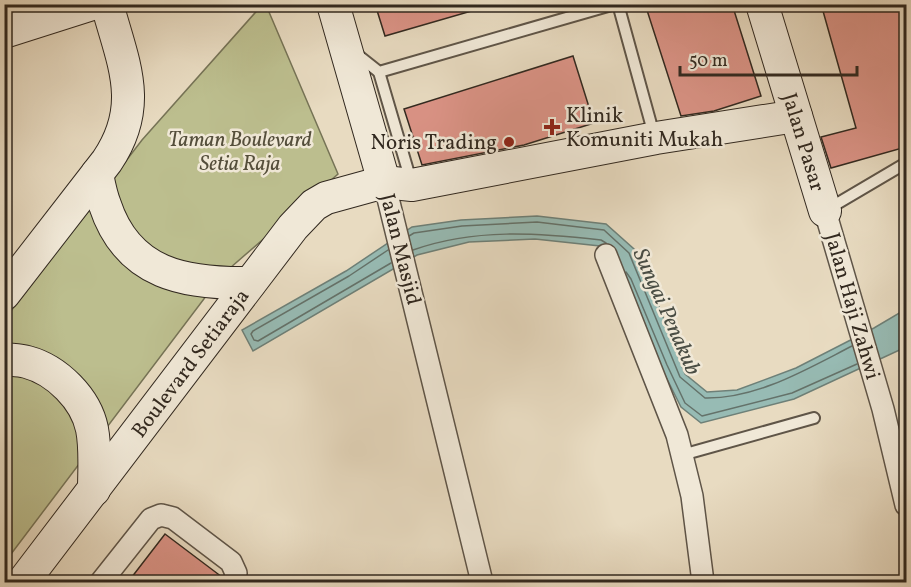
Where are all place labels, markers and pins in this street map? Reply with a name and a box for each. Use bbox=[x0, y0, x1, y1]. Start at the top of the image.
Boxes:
place label: Klinik Komuniti Mukah bbox=[566, 102, 723, 155]
marker: Klinik Komuniti Mukah bbox=[543, 118, 561, 136]
place label: Noris Trading bbox=[370, 129, 497, 158]
marker: Noris Trading bbox=[502, 135, 516, 149]

